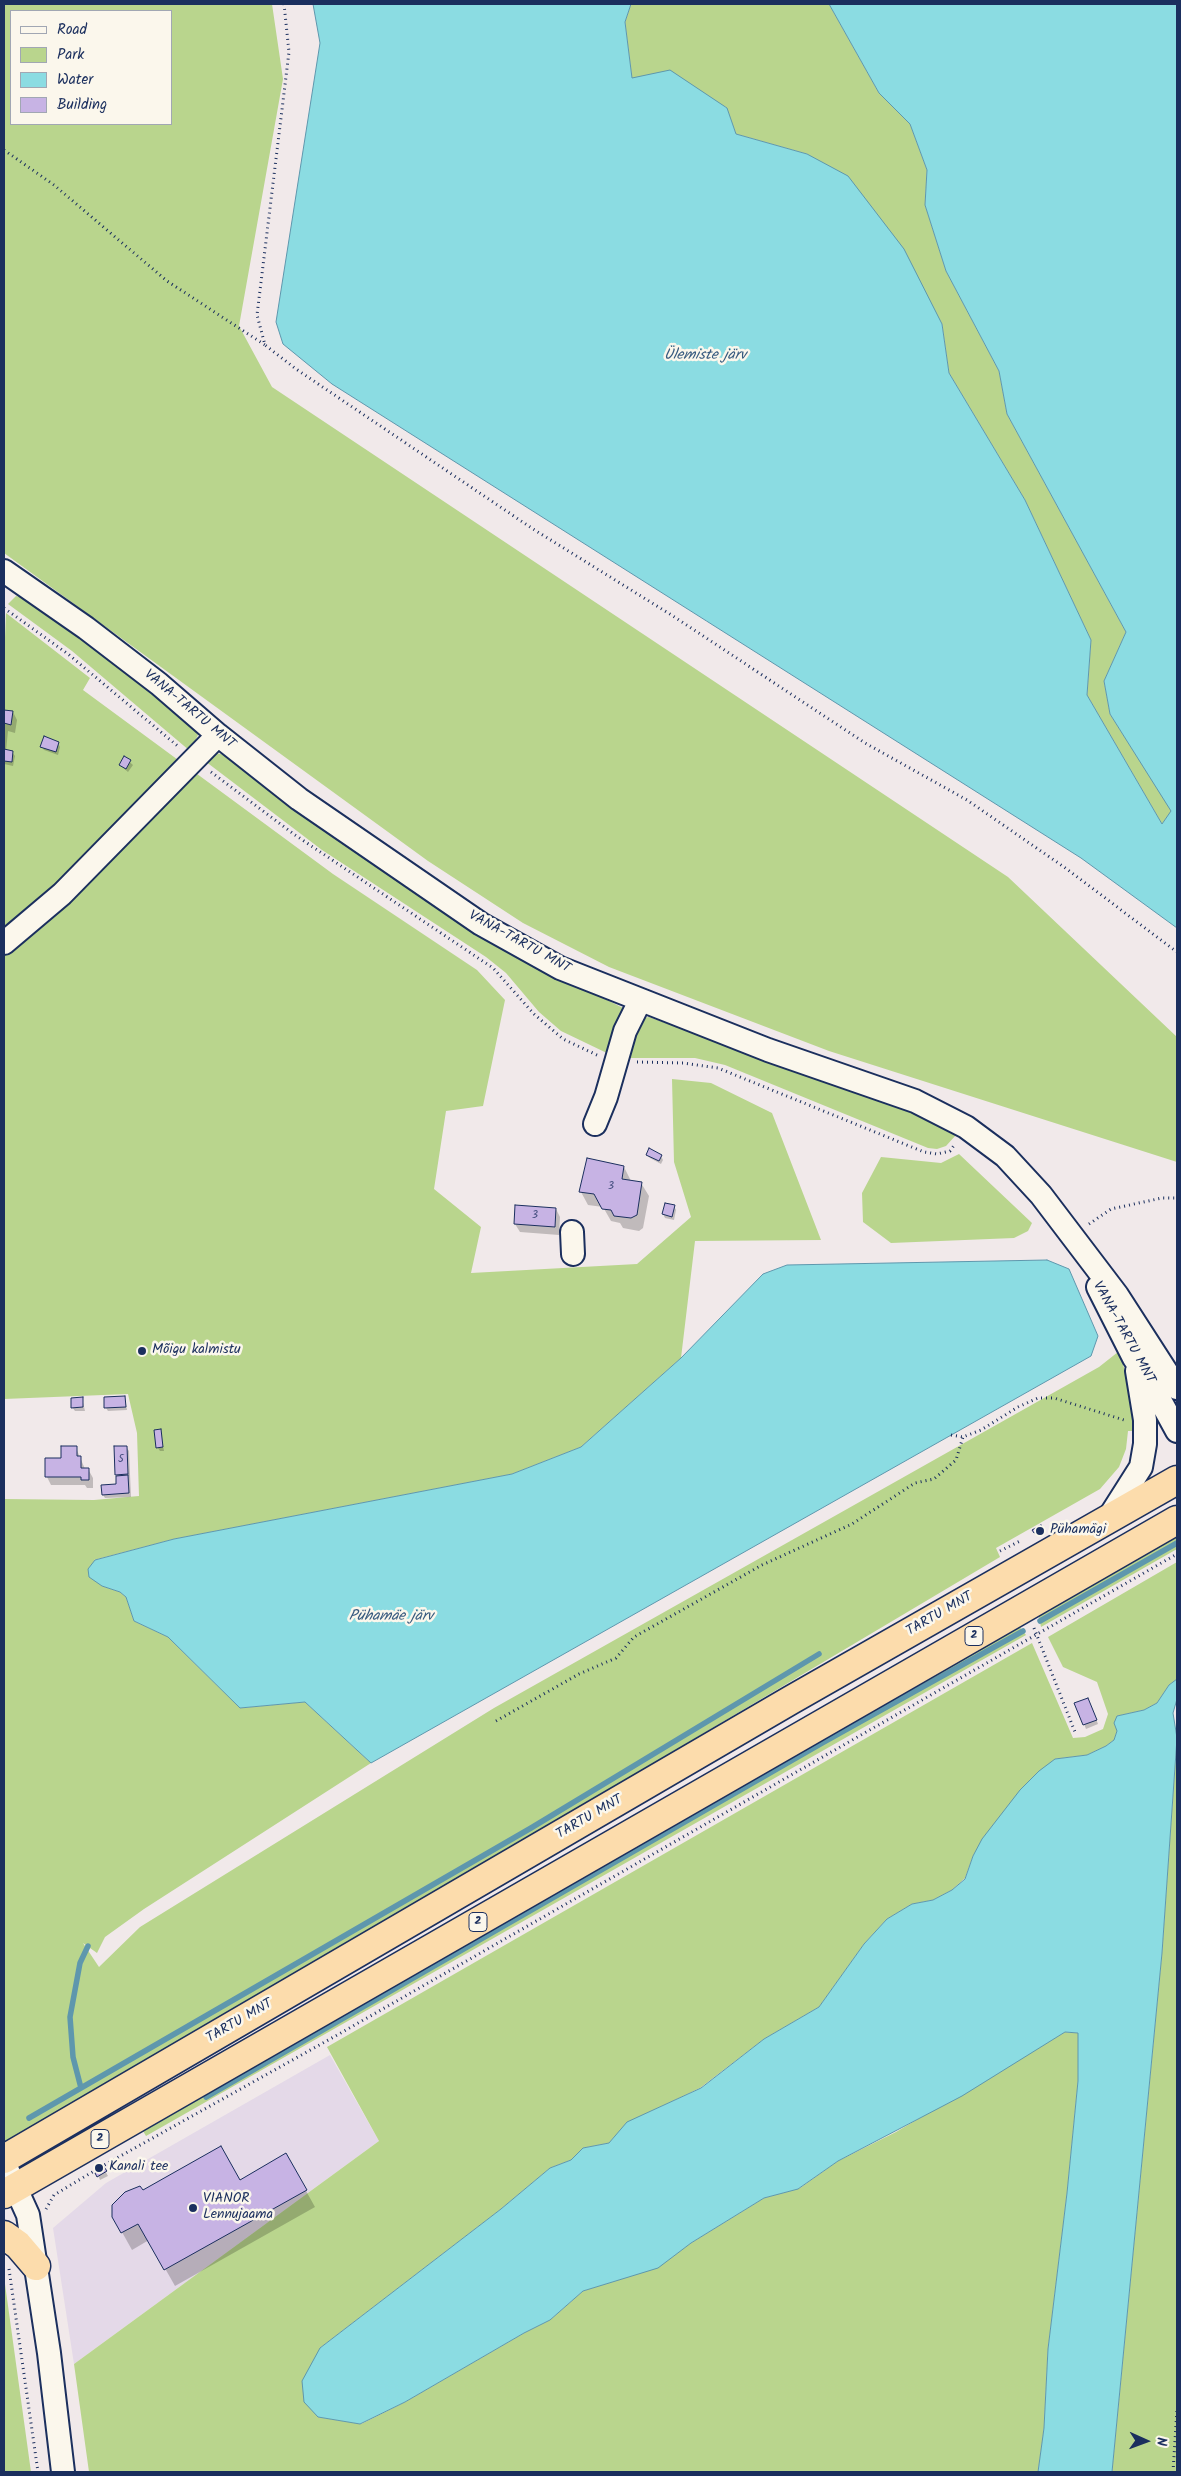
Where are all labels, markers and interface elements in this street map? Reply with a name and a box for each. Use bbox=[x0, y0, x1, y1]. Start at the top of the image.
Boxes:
legend bbox=[10, 10, 172, 125]
text: Road bbox=[57, 18, 87, 42]
text: Park bbox=[57, 43, 84, 67]
text: Water bbox=[57, 68, 93, 92]
text: Building bbox=[57, 93, 107, 117]
water label: Ülemiste järv bbox=[664, 347, 746, 365]
street label: VANA-TARTU MNT bbox=[140, 667, 238, 753]
street label: VANA-TARTU MNT bbox=[465, 908, 573, 978]
house number: 3 bbox=[608, 1180, 614, 1194]
house number: 3 bbox=[532, 1209, 538, 1223]
street label: VANA-TARTU MNT bbox=[1088, 1279, 1158, 1387]
place label: Mõigu kalmistu bbox=[152, 1343, 241, 1359]
marker: Mõigu kalmistu bbox=[136, 1345, 148, 1357]
house number: 5 bbox=[118, 1453, 124, 1467]
place label: Pühamägi bbox=[1050, 1523, 1106, 1539]
marker: Pühamägi bbox=[1034, 1525, 1046, 1537]
street label: TARTU MNT bbox=[904, 1589, 976, 1641]
water label: Pühamäe järv bbox=[349, 1608, 433, 1626]
road number: 2 bbox=[965, 1626, 983, 1645]
street label: TARTU MNT bbox=[554, 1792, 626, 1844]
road number: 2 bbox=[469, 1912, 487, 1931]
street label: TARTU MNT bbox=[204, 1996, 276, 2048]
road number: 2 bbox=[91, 2130, 109, 2148]
place label: Kanali tee bbox=[109, 2160, 168, 2176]
marker: Kanali tee bbox=[93, 2162, 105, 2174]
place label: VIANOR Lennujaama bbox=[203, 2192, 273, 2224]
marker: VIANOR Lennujaama bbox=[187, 2202, 199, 2214]
north arrow bbox=[1121, 2416, 1171, 2466]
text: N bbox=[1150, 2437, 1172, 2446]

